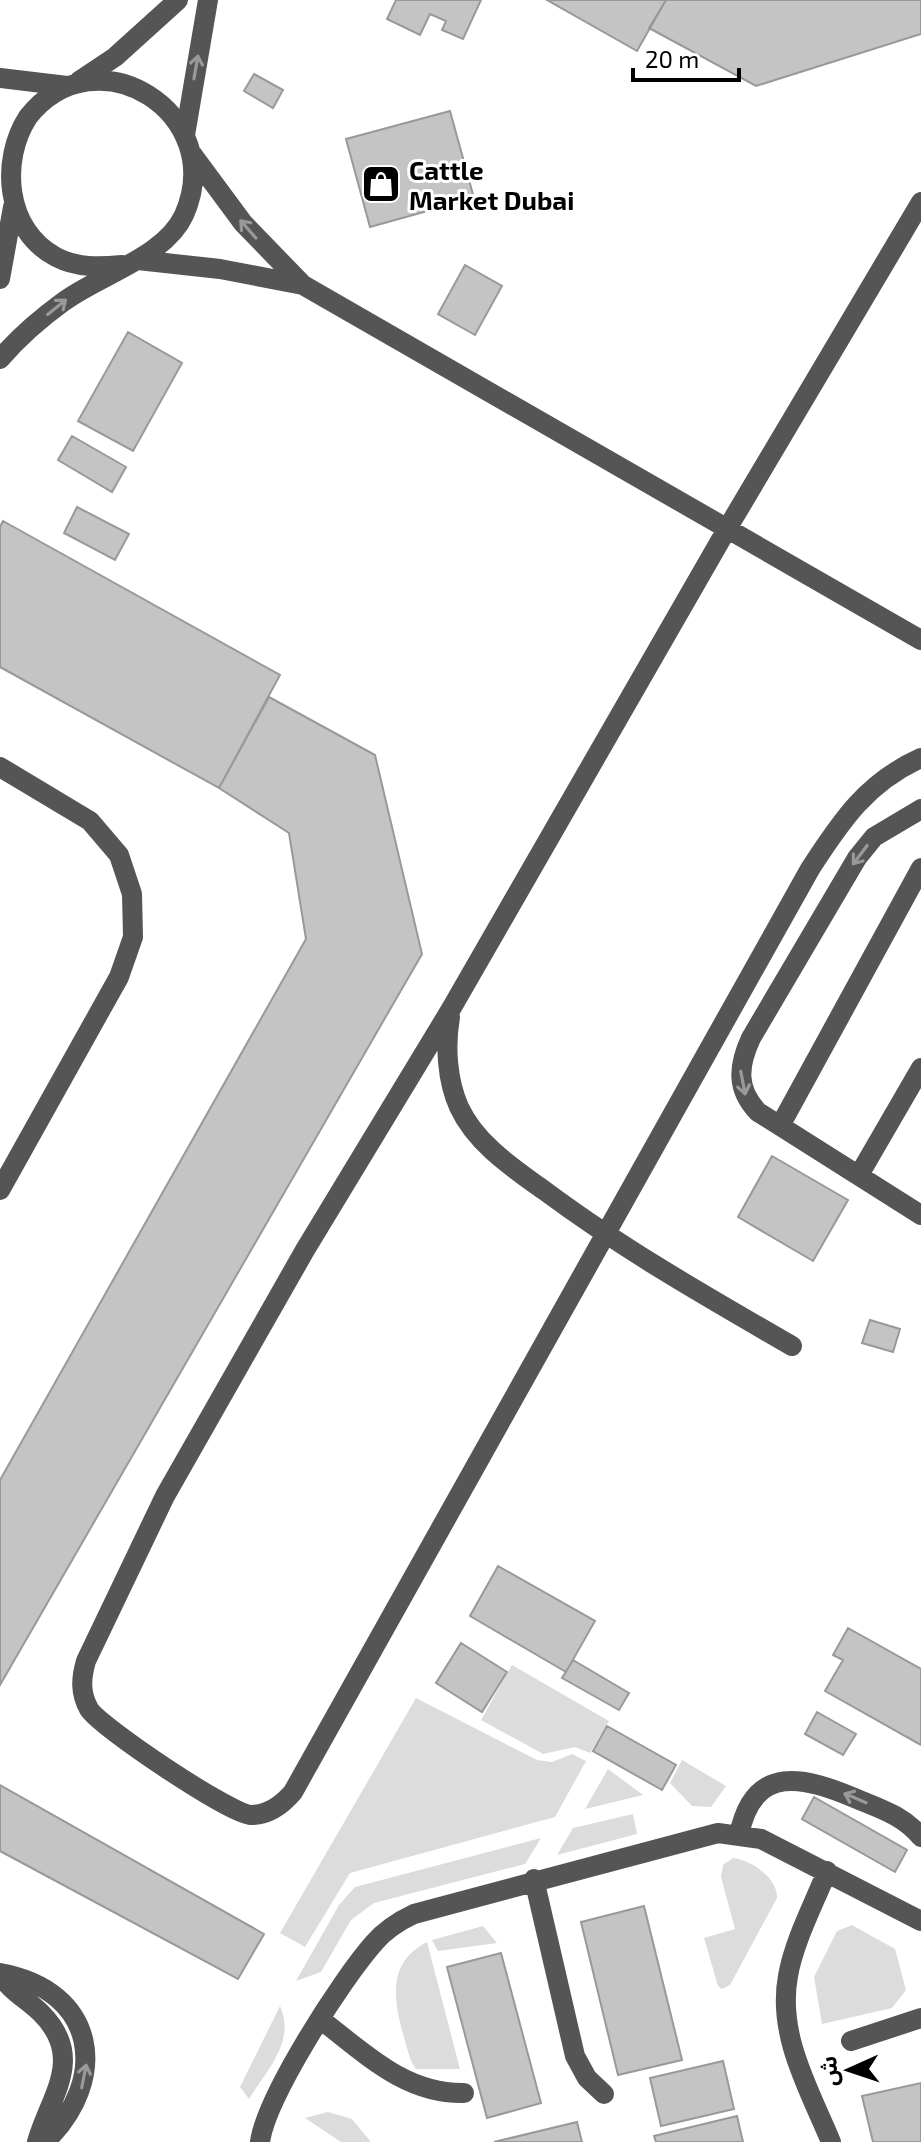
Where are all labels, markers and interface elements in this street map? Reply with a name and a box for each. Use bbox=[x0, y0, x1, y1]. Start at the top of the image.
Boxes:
scale bar bbox=[633, 32, 739, 82]
text: 20 m bbox=[645, 44, 699, 73]
one-way arrow bbox=[189, 55, 204, 81]
place label: Cattle Market Dubai bbox=[409, 154, 574, 215]
shop icon: Cattle Market Dubai bbox=[360, 163, 402, 205]
one-way arrow bbox=[240, 219, 258, 240]
one-way arrow bbox=[46, 299, 67, 316]
one-way arrow bbox=[851, 844, 868, 866]
one-way arrow bbox=[737, 1069, 752, 1095]
one-way arrow bbox=[843, 1790, 868, 1805]
north arrow bbox=[809, 2030, 889, 2110]
text: ش bbox=[814, 2055, 843, 2087]
one-way arrow bbox=[77, 2063, 92, 2089]

